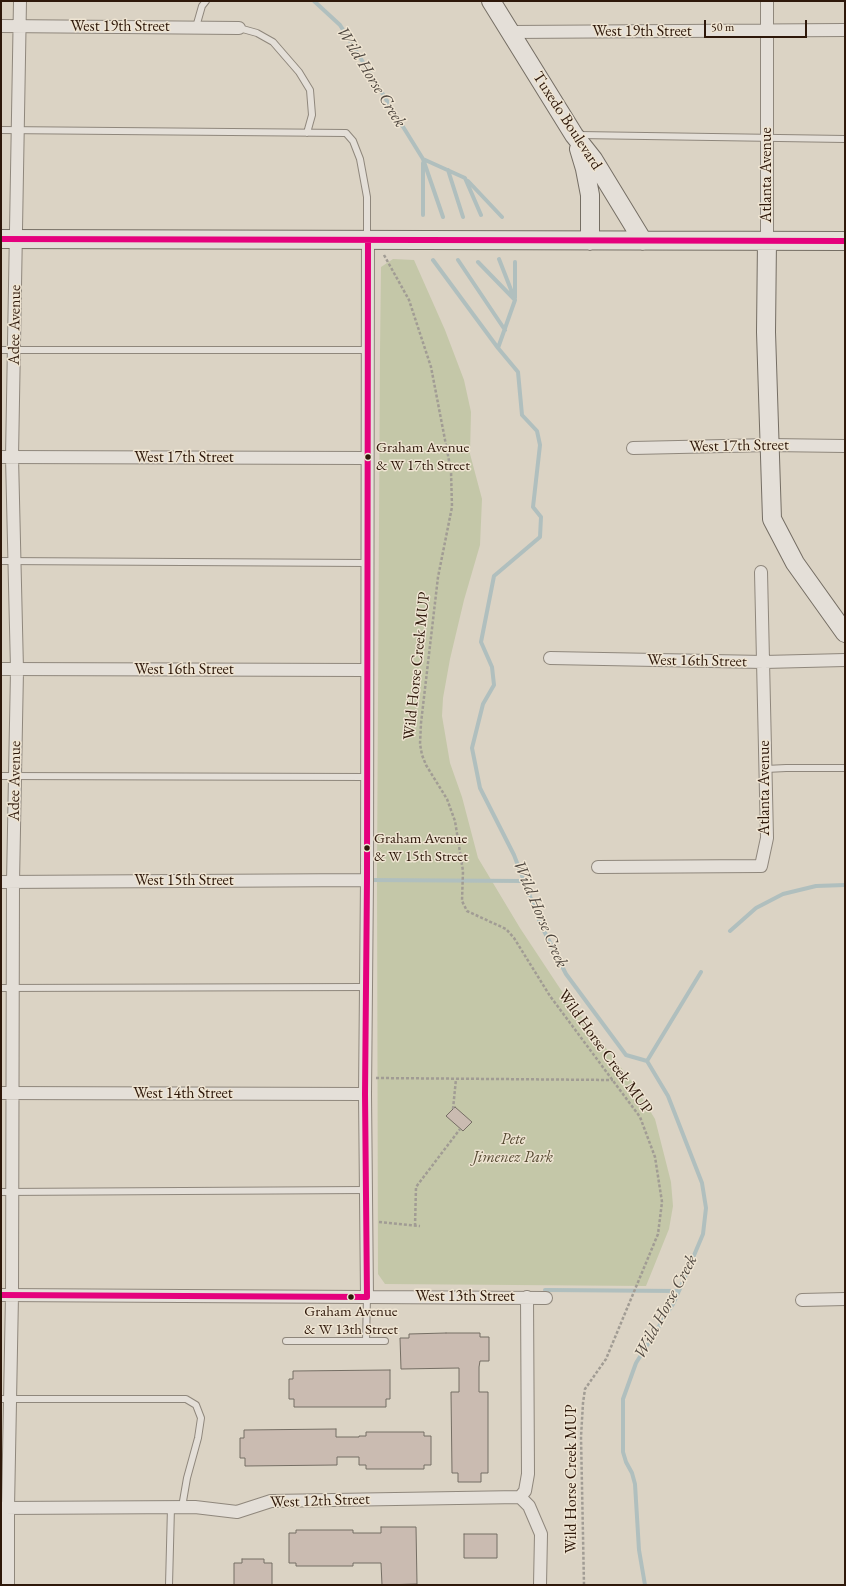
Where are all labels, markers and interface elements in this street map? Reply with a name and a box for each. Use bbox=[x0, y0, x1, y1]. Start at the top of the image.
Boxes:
scale bar bbox=[706, 12, 809, 38]
street label: West 19th Street bbox=[70, 17, 170, 37]
text: 50 m bbox=[711, 19, 734, 35]
street label: West 19th Street bbox=[592, 22, 692, 42]
water label: Wild Horse Creek bbox=[332, 23, 410, 131]
street label: Tuxedo Boulevard bbox=[528, 68, 606, 174]
street label: Atlanta Avenue bbox=[757, 127, 777, 223]
street label: Adee Avenue bbox=[5, 285, 25, 365]
street label: West 17th Street bbox=[689, 436, 789, 456]
place label: Graham Avenue & W 17th Street bbox=[376, 439, 470, 474]
street label: West 17th Street bbox=[134, 448, 234, 468]
marker: Graham Avenue & W 17th Street bbox=[363, 452, 373, 462]
street label: Wild Horse Creek MUP bbox=[400, 591, 434, 741]
street label: West 16th Street bbox=[647, 651, 747, 671]
street label: West 16th Street bbox=[134, 660, 234, 680]
street label: Atlanta Avenue bbox=[755, 740, 775, 836]
street label: Adee Avenue bbox=[5, 741, 25, 821]
place label: Graham Avenue & W 15th Street bbox=[374, 830, 468, 865]
marker: Graham Avenue & W 15th Street bbox=[362, 843, 372, 853]
water label: Wild Horse Creek bbox=[508, 857, 572, 971]
street label: West 15th Street bbox=[134, 871, 234, 891]
street label: Wild Horse Creek MUP bbox=[553, 986, 657, 1118]
street label: West 14th Street bbox=[133, 1084, 233, 1104]
park label: Pete Jimenez Park bbox=[473, 1130, 553, 1168]
water label: Wild Horse Creek bbox=[630, 1251, 702, 1363]
street label: West 13th Street bbox=[415, 1287, 515, 1307]
marker: Graham Avenue & W 13th Street bbox=[346, 1292, 356, 1302]
place label: Graham Avenue & W 13th Street bbox=[304, 1303, 398, 1338]
street label: Wild Horse Creek MUP bbox=[562, 1404, 582, 1554]
street label: West 12th Street bbox=[270, 1490, 370, 1512]

